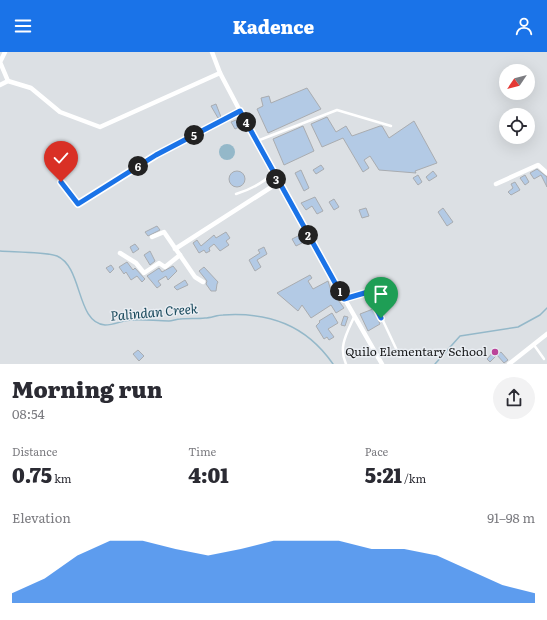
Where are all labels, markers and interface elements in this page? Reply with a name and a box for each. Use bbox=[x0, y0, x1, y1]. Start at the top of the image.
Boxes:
text: Kadence bbox=[233, 13, 314, 40]
icon: menu bbox=[12, 15, 34, 37]
icon: person bbox=[513, 15, 535, 37]
north arrow bbox=[499, 64, 535, 100]
map controls bbox=[499, 64, 535, 144]
button: locate bbox=[499, 108, 535, 144]
pin: 4 bbox=[236, 112, 256, 132]
text: 4 bbox=[243, 114, 249, 130]
pin: 5 bbox=[184, 125, 204, 145]
text: 5 bbox=[191, 127, 197, 143]
pin bbox=[44, 141, 78, 182]
icon: check bbox=[50, 147, 72, 169]
pin: 6 bbox=[128, 156, 148, 176]
text: 6 bbox=[135, 158, 141, 174]
pin: 3 bbox=[266, 169, 286, 189]
text: 3 bbox=[273, 171, 279, 187]
pin: 2 bbox=[298, 225, 318, 245]
text: 2 bbox=[305, 227, 311, 243]
pin bbox=[364, 277, 398, 318]
pin: 1 bbox=[330, 281, 350, 301]
text: 1 bbox=[338, 283, 342, 299]
icon: arrive bbox=[370, 283, 392, 305]
water label: Palindan Creek bbox=[109, 298, 199, 325]
place label: Quilo Elementary School bbox=[345, 342, 487, 360]
marker: Quilo Elementary School bbox=[490, 347, 500, 357]
text: Morning run bbox=[12, 372, 162, 405]
button: share bbox=[493, 377, 535, 419]
text: 08:54 bbox=[12, 404, 45, 423]
text: Distance bbox=[12, 443, 57, 459]
text: Time bbox=[188, 443, 216, 459]
text: Pace bbox=[365, 443, 388, 459]
text: 0.75 bbox=[12, 459, 52, 489]
text: 4:01 bbox=[188, 459, 229, 489]
text: 5:21 bbox=[365, 459, 402, 489]
text: km bbox=[52, 470, 71, 486]
text: /km bbox=[402, 470, 426, 486]
text: Elevation bbox=[12, 508, 71, 527]
text: 91–98 m bbox=[487, 508, 535, 527]

